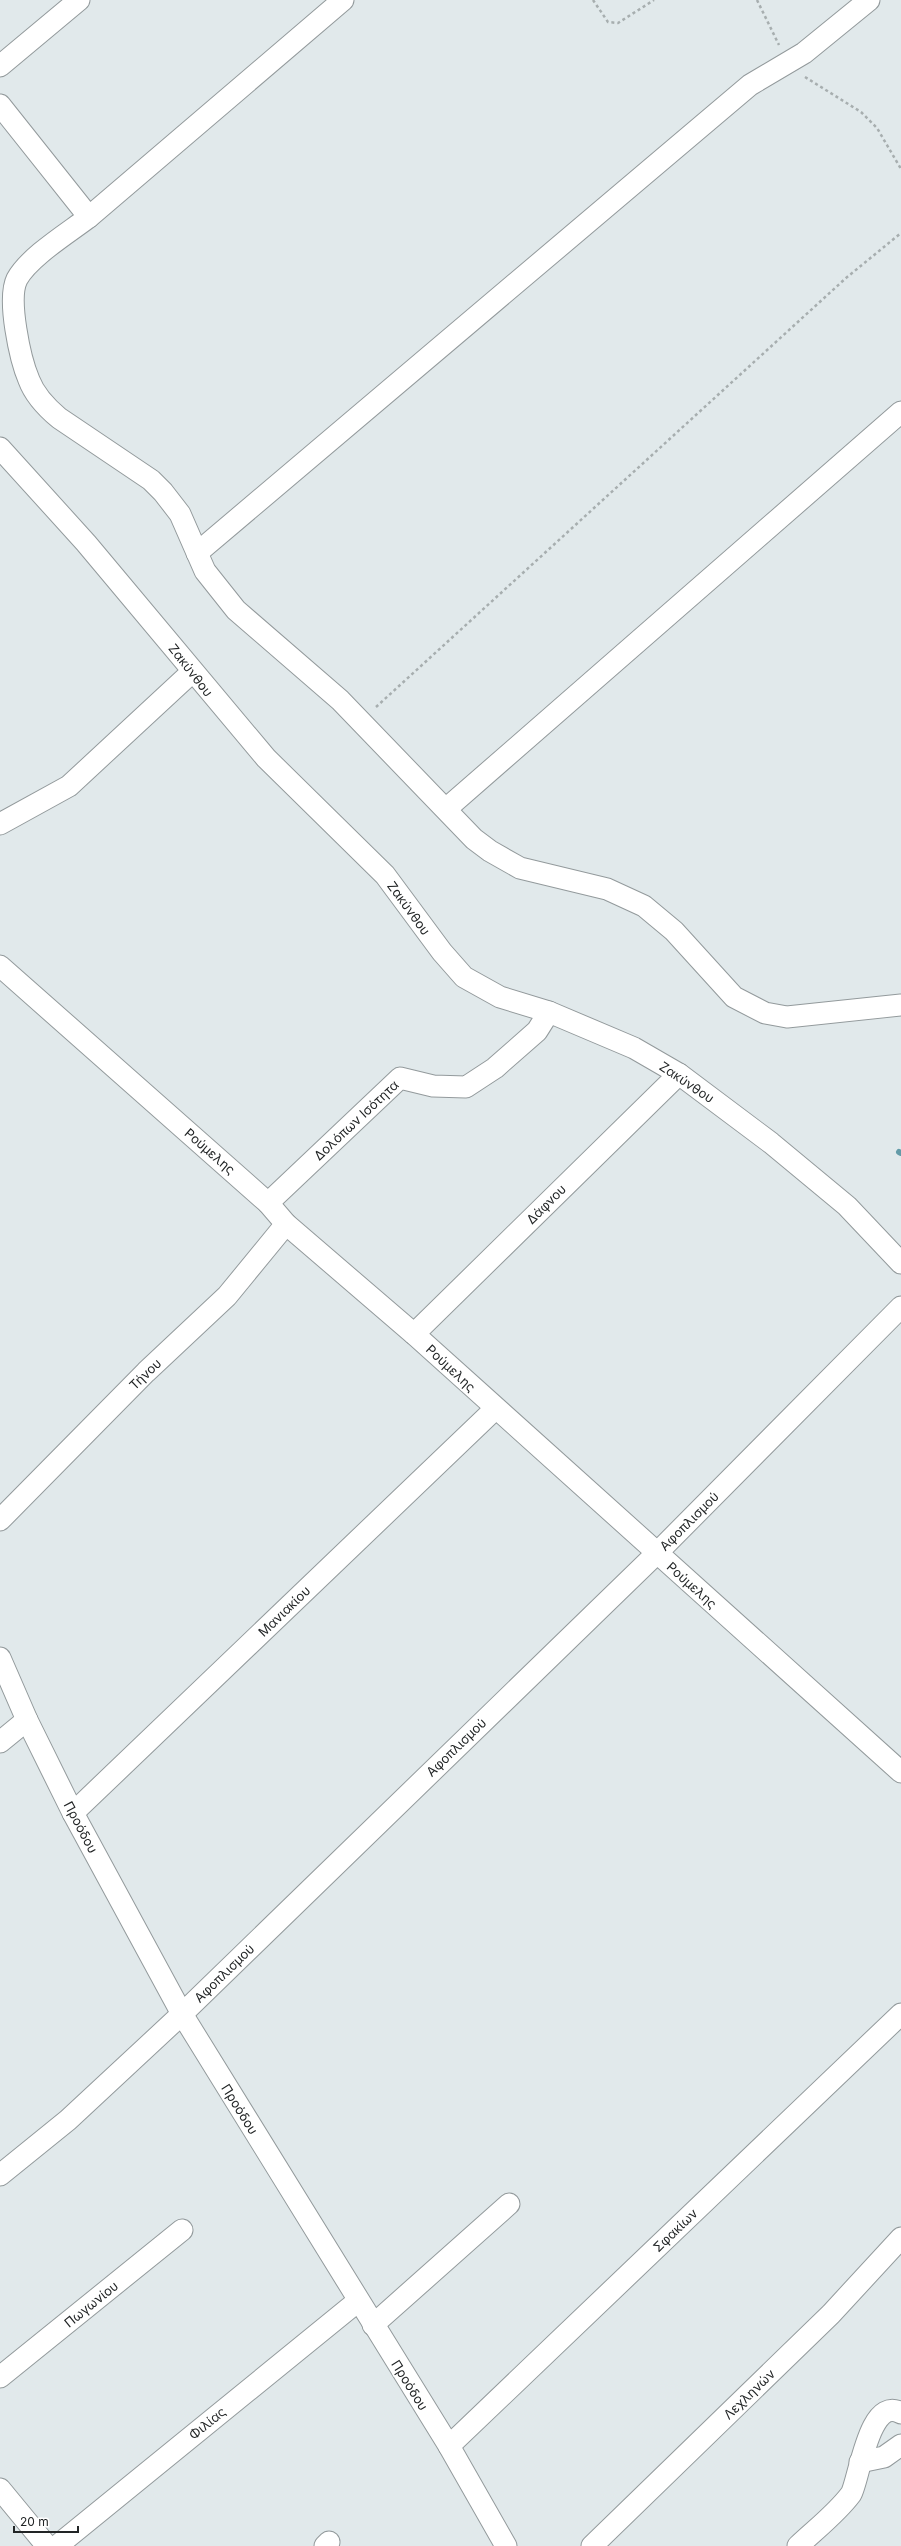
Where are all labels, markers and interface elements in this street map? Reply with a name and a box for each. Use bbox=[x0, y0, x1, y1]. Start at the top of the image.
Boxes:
street label: Ζακύνθου bbox=[165, 640, 217, 700]
street label: Ζακύνθου bbox=[384, 878, 434, 938]
street label: Ζακύνθου bbox=[657, 1058, 717, 1106]
street label: Δολόπων Ισότητα bbox=[310, 1076, 402, 1163]
street label: Ρούμελης bbox=[181, 1125, 239, 1177]
street label: Δάφνου bbox=[523, 1181, 569, 1227]
street label: Ρούμελης bbox=[423, 1341, 479, 1395]
street label: Τήνου bbox=[126, 1355, 164, 1393]
street label: Αφοπλισμού bbox=[656, 1488, 722, 1554]
street label: Ρούμελης bbox=[664, 1558, 720, 1612]
street label: Μανιακίου bbox=[255, 1582, 313, 1640]
street label: Αφοπλισμού bbox=[423, 1714, 489, 1780]
street label: Προόδου bbox=[61, 1798, 101, 1856]
street label: Αφοπλισμού bbox=[191, 1940, 257, 2006]
street label: Προόδου bbox=[218, 2081, 262, 2137]
street label: Σφακίων bbox=[649, 2205, 701, 2255]
street label: Πωγωνίου bbox=[61, 2277, 121, 2331]
street label: Προόδου bbox=[388, 2357, 432, 2413]
street label: Λεχληνών bbox=[720, 2365, 778, 2422]
street label: Φιλίας bbox=[185, 2403, 229, 2443]
scale bar bbox=[14, 2508, 78, 2534]
text: 20 m bbox=[20, 2514, 49, 2529]

